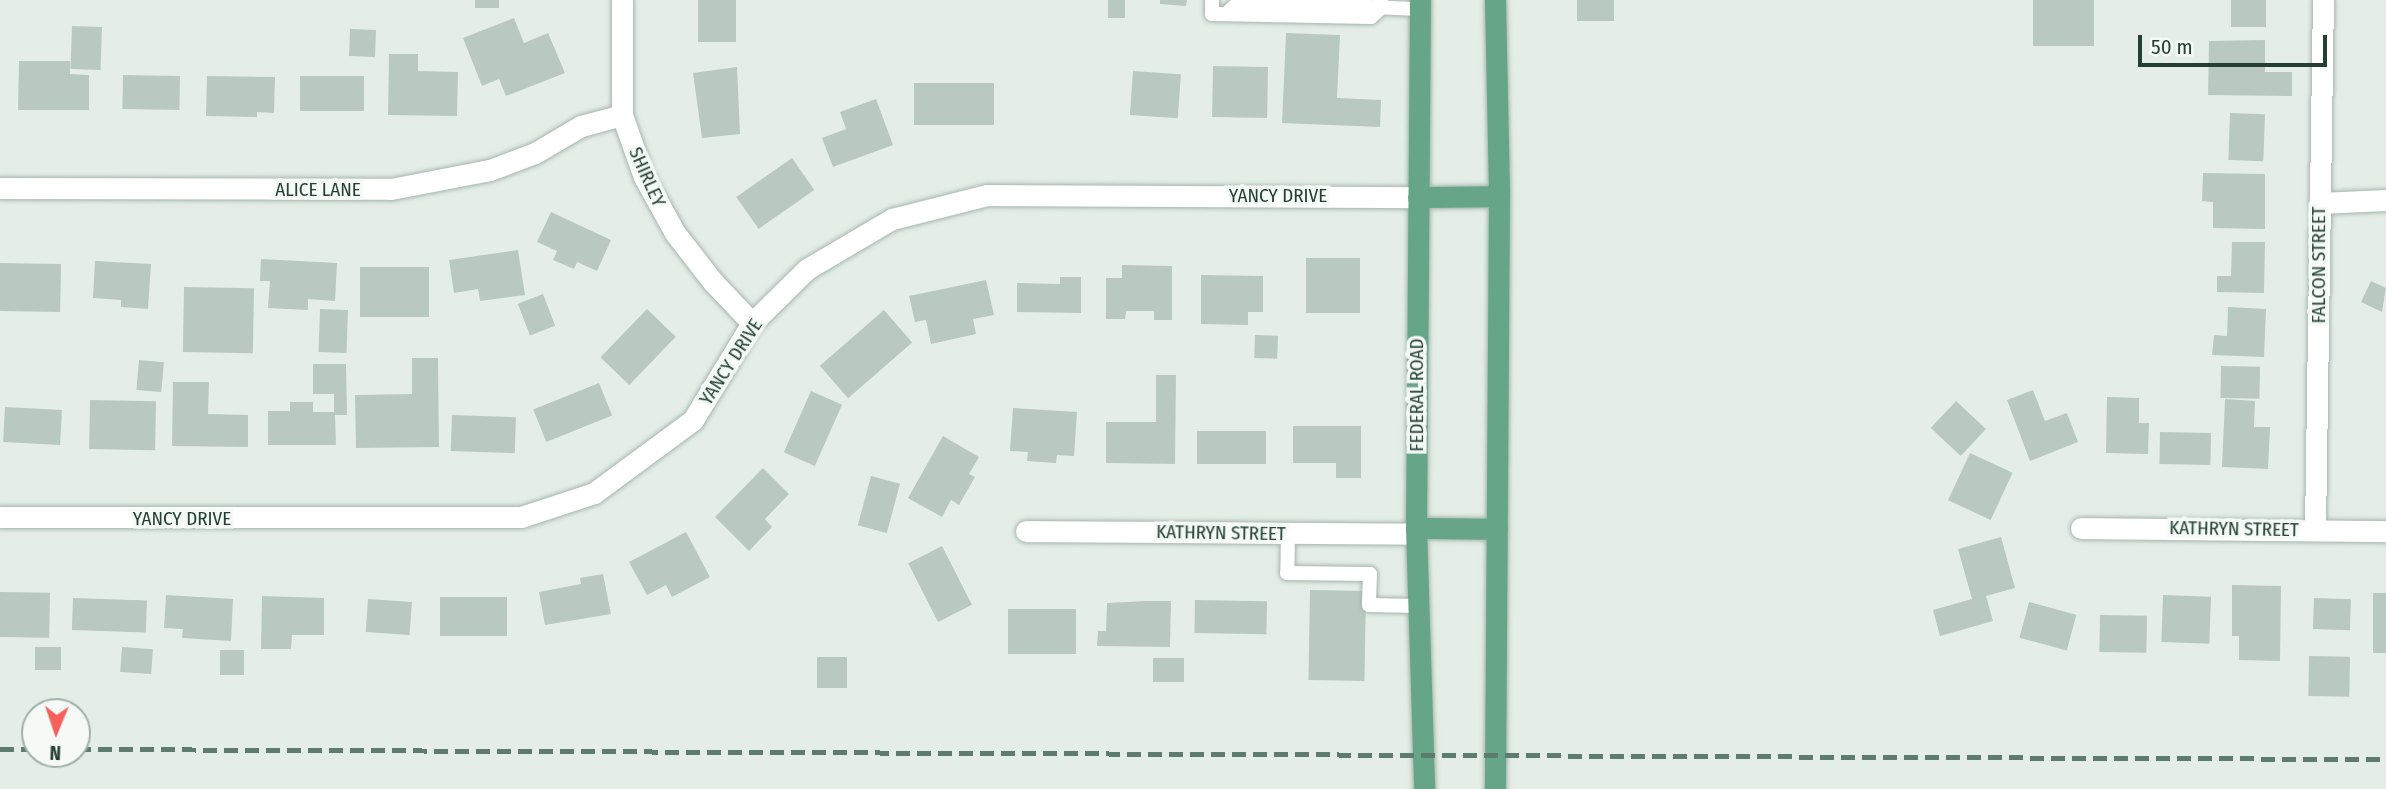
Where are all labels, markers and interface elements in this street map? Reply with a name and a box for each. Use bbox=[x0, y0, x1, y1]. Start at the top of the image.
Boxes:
scale bar bbox=[2141, 21, 2330, 65]
text: 50 m bbox=[2151, 34, 2193, 60]
street label: SHIRLEY bbox=[624, 144, 670, 210]
street label: ALICE LANE bbox=[275, 179, 361, 201]
street label: YANCY DRIVE bbox=[1229, 185, 1327, 207]
street label: FALCON STREET bbox=[2308, 207, 2330, 323]
street label: YANCY DRIVE bbox=[695, 315, 767, 409]
street label: FEDERAL ROAD bbox=[1406, 338, 1428, 452]
street label: YANCY DRIVE bbox=[133, 508, 231, 530]
street label: KATHRYN STREET bbox=[2169, 516, 2299, 542]
street label: KATHRYN STREET bbox=[1156, 520, 1286, 546]
north arrow bbox=[21, 698, 91, 768]
text: N bbox=[49, 741, 61, 764]

